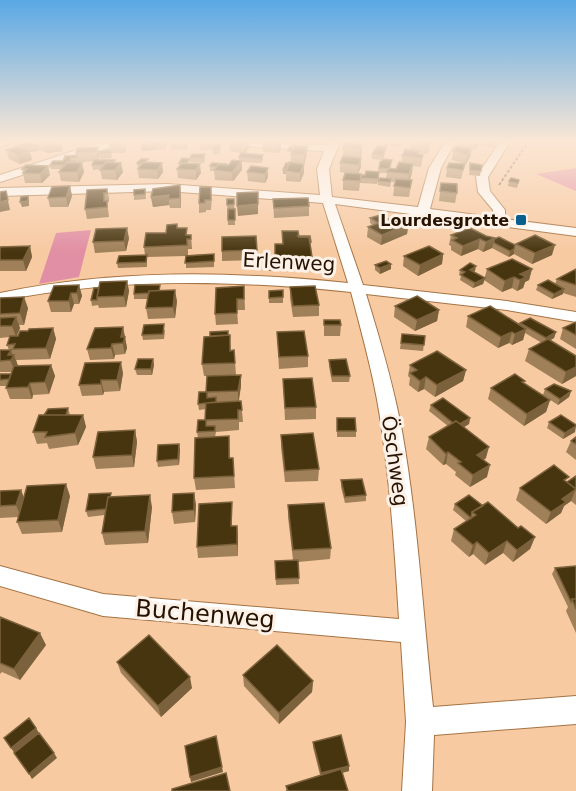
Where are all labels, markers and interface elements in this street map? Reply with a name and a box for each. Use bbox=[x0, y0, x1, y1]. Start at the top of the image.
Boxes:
place label: Lourdesgrotte bbox=[380, 211, 509, 230]
marker: Lourdesgrotte bbox=[514, 213, 528, 227]
street label: Erlenweg bbox=[242, 248, 336, 276]
street label: Öschweg bbox=[377, 414, 413, 508]
street label: Buchenweg bbox=[134, 594, 276, 634]

